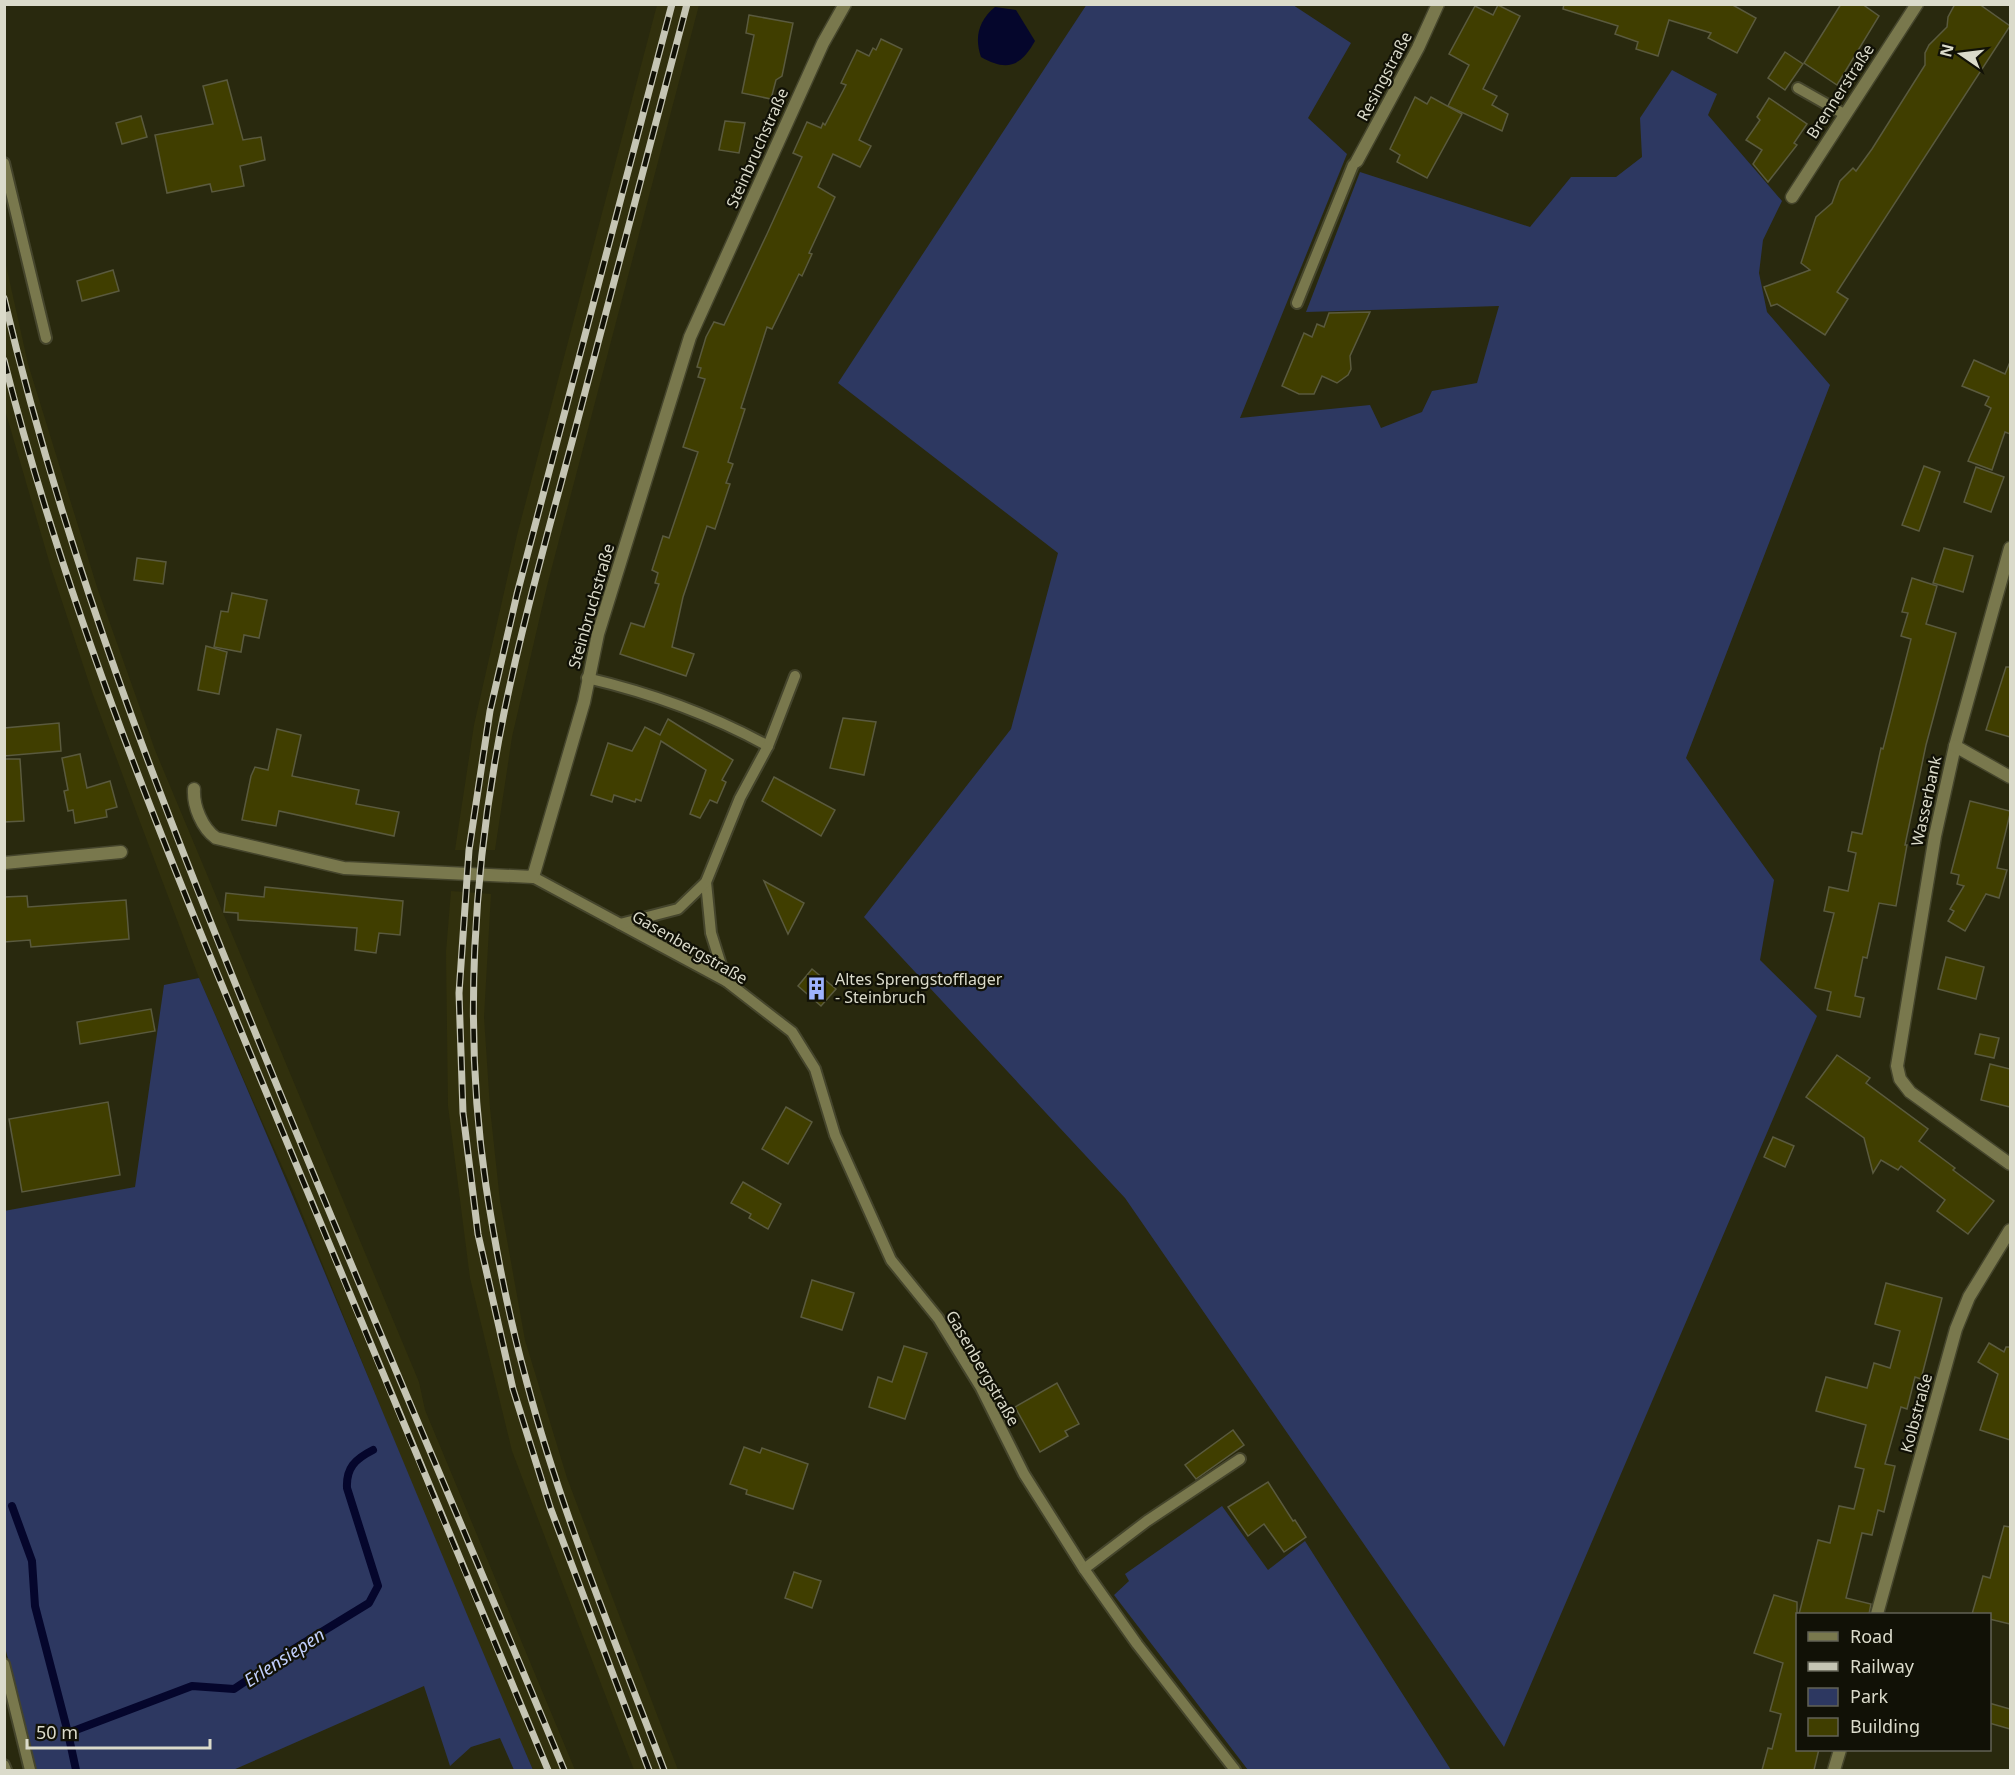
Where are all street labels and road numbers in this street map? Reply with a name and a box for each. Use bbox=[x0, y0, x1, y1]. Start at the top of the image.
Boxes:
street label: Resingstraße bbox=[1351, 27, 1417, 125]
street label: Brennerstraße bbox=[1801, 39, 1879, 143]
street label: Steinbruchstraße bbox=[721, 84, 793, 212]
street label: Steinbruchstraße bbox=[563, 541, 619, 671]
street label: Wasserbank bbox=[1906, 753, 1946, 848]
street label: Gasenbergstraße bbox=[628, 905, 752, 989]
street label: Gasenbergstraße bbox=[941, 1306, 1025, 1430]
street label: Kolbstraße bbox=[1895, 1371, 1937, 1455]

